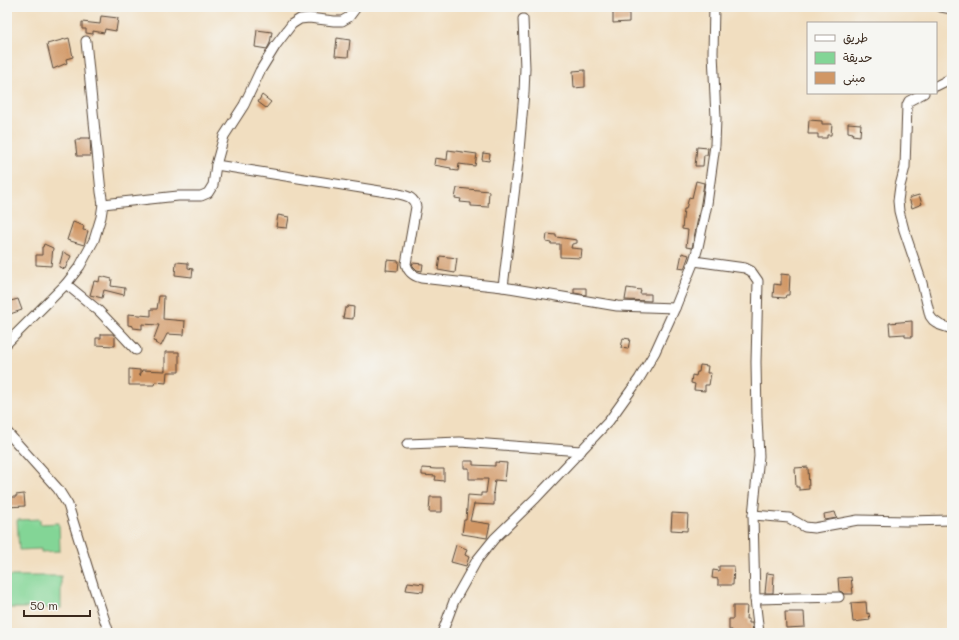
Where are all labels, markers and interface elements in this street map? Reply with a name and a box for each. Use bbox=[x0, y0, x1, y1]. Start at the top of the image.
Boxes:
legend bbox=[807, 22, 937, 94]
text: طريق bbox=[843, 29, 868, 45]
text: حديقة bbox=[843, 49, 872, 65]
text: مبنى bbox=[843, 69, 866, 86]
scale bar bbox=[24, 592, 90, 618]
text: 50 m bbox=[30, 597, 58, 613]

